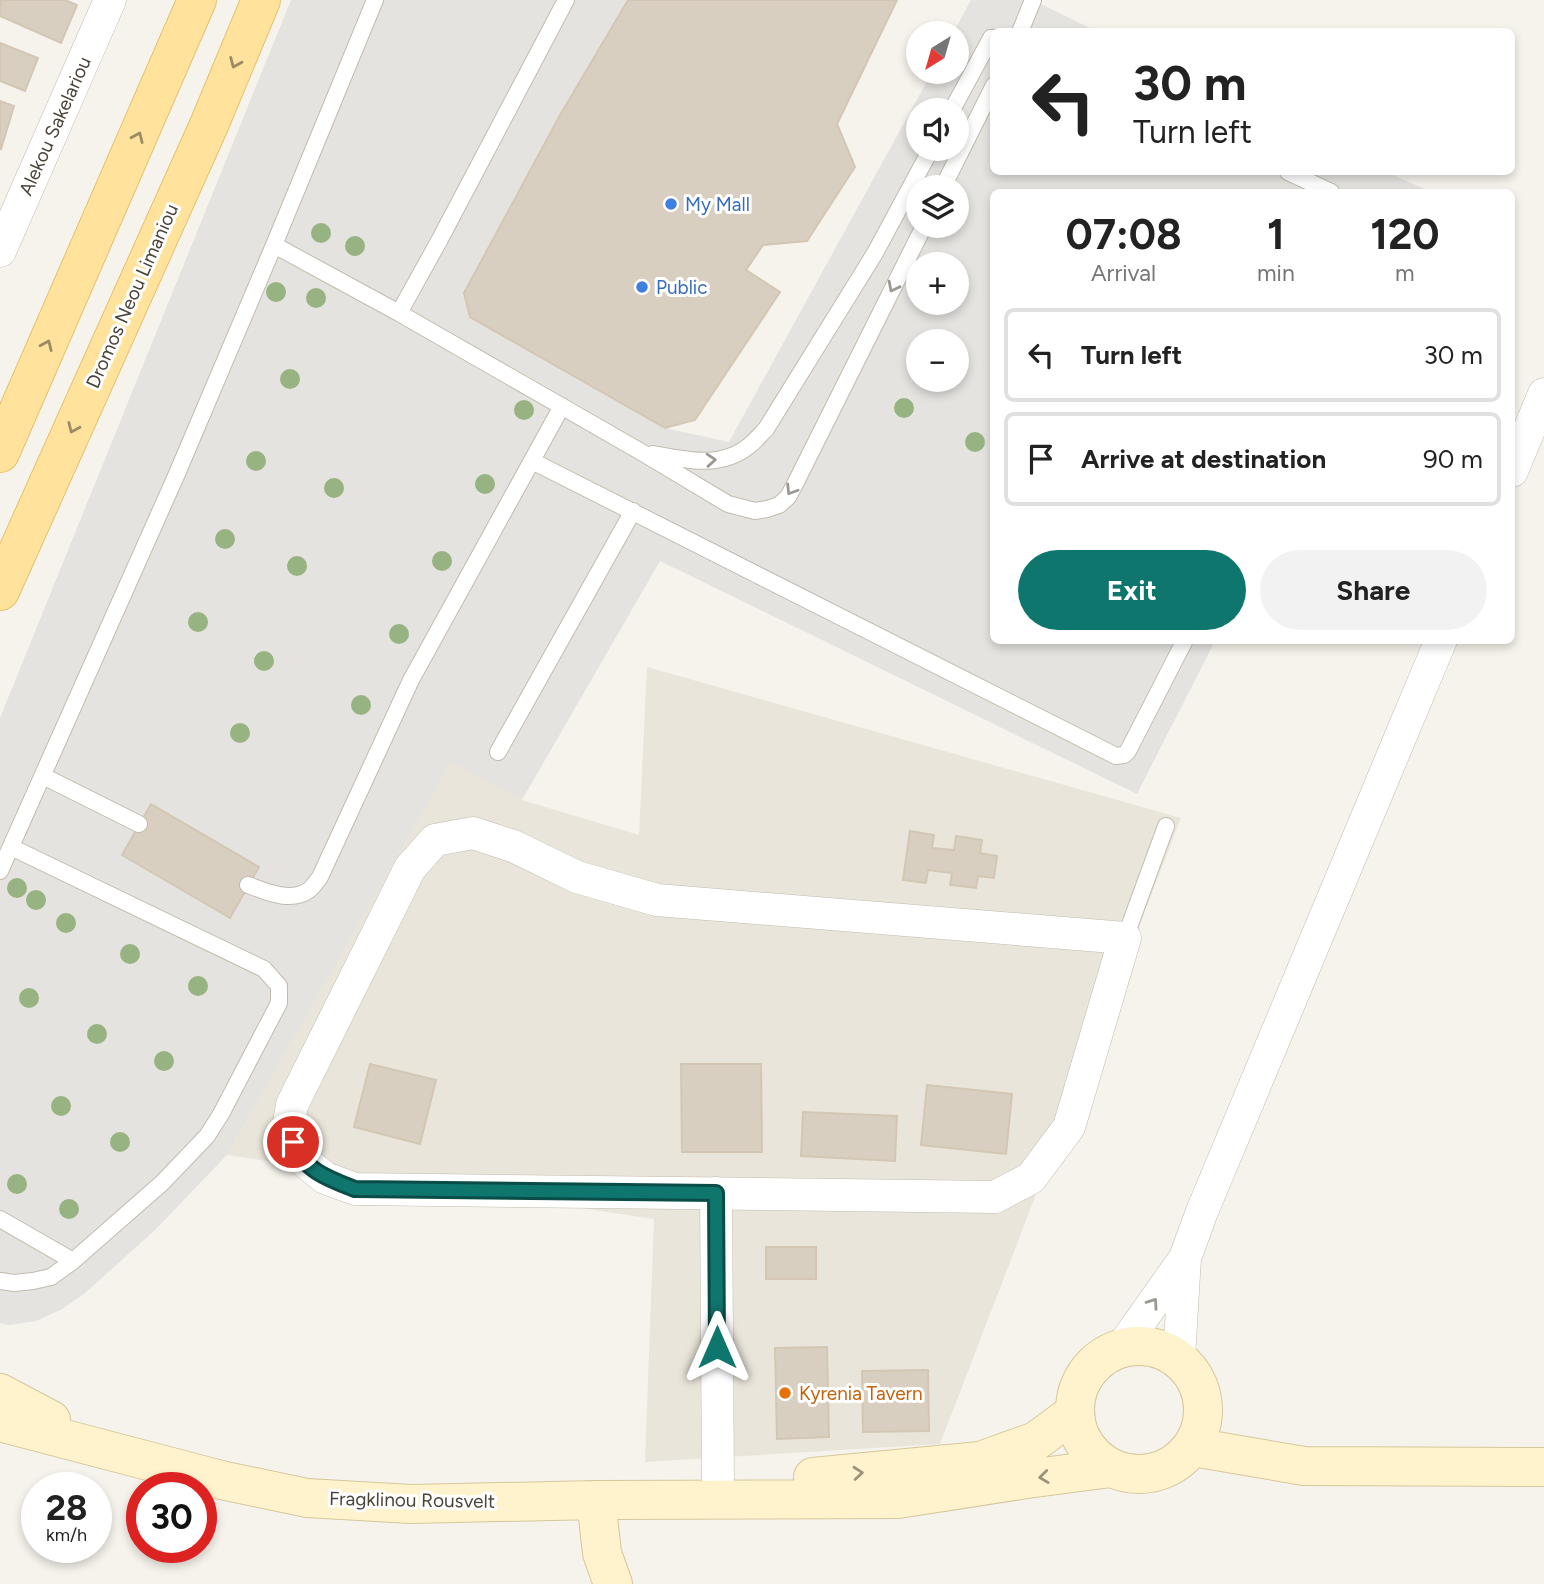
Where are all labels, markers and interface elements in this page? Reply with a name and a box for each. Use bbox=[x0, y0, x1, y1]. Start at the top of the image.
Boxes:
north arrow bbox=[906, 21, 970, 84]
map controls bbox=[906, 21, 969, 392]
street label: Alekou Sakelariou bbox=[14, 53, 96, 199]
text: 30 m bbox=[1133, 53, 1246, 112]
one-way arrow bbox=[229, 56, 243, 68]
icon: left bbox=[1018, 56, 1109, 147]
button: sound bbox=[906, 98, 969, 161]
text: Turn left bbox=[1133, 113, 1252, 151]
one-way arrow bbox=[130, 131, 144, 144]
button: layers bbox=[906, 175, 969, 238]
place label: My Mall bbox=[685, 193, 750, 216]
marker: My Mall bbox=[663, 196, 679, 212]
street label: Dromos Neou Limaniou bbox=[81, 200, 183, 392]
text: 07:08 bbox=[1065, 209, 1182, 260]
text: 1 bbox=[1267, 209, 1285, 260]
text: 120 bbox=[1370, 209, 1440, 260]
button: + bbox=[906, 252, 969, 315]
text: Arrival bbox=[1091, 259, 1156, 287]
text: min bbox=[1257, 259, 1295, 287]
text: m bbox=[1395, 259, 1415, 287]
place label: Public bbox=[656, 276, 708, 299]
marker: Public bbox=[634, 279, 650, 295]
one-way arrow bbox=[888, 280, 902, 292]
button: − bbox=[906, 329, 969, 392]
icon: left bbox=[1022, 336, 1060, 374]
text: Turn left bbox=[1081, 339, 1182, 371]
text: 30 m bbox=[1424, 339, 1483, 371]
one-way arrow bbox=[39, 340, 53, 352]
one-way arrow bbox=[67, 420, 81, 433]
icon: arrive bbox=[1022, 440, 1060, 478]
text: Arrive at destination bbox=[1081, 443, 1326, 475]
text: 90 m bbox=[1423, 443, 1483, 475]
one-way arrow bbox=[706, 453, 717, 468]
one-way arrow bbox=[786, 482, 799, 495]
button: Exit bbox=[1018, 550, 1246, 630]
button: Share bbox=[1260, 550, 1487, 630]
pin bbox=[263, 1112, 323, 1172]
icon: arrive bbox=[274, 1123, 312, 1161]
one-way arrow bbox=[1145, 1298, 1157, 1311]
position arrow bbox=[680, 1310, 754, 1384]
place label: Kyrenia Tavern bbox=[799, 1382, 923, 1405]
marker: Kyrenia Tavern bbox=[777, 1385, 793, 1401]
one-way arrow bbox=[853, 1466, 864, 1481]
one-way arrow bbox=[1038, 1469, 1050, 1484]
speed limit sign: 30 bbox=[126, 1472, 217, 1563]
text: 28 bbox=[46, 1487, 87, 1529]
street label: Fragklinou Rousvelt bbox=[329, 1487, 495, 1513]
text: km/h bbox=[46, 1524, 87, 1546]

